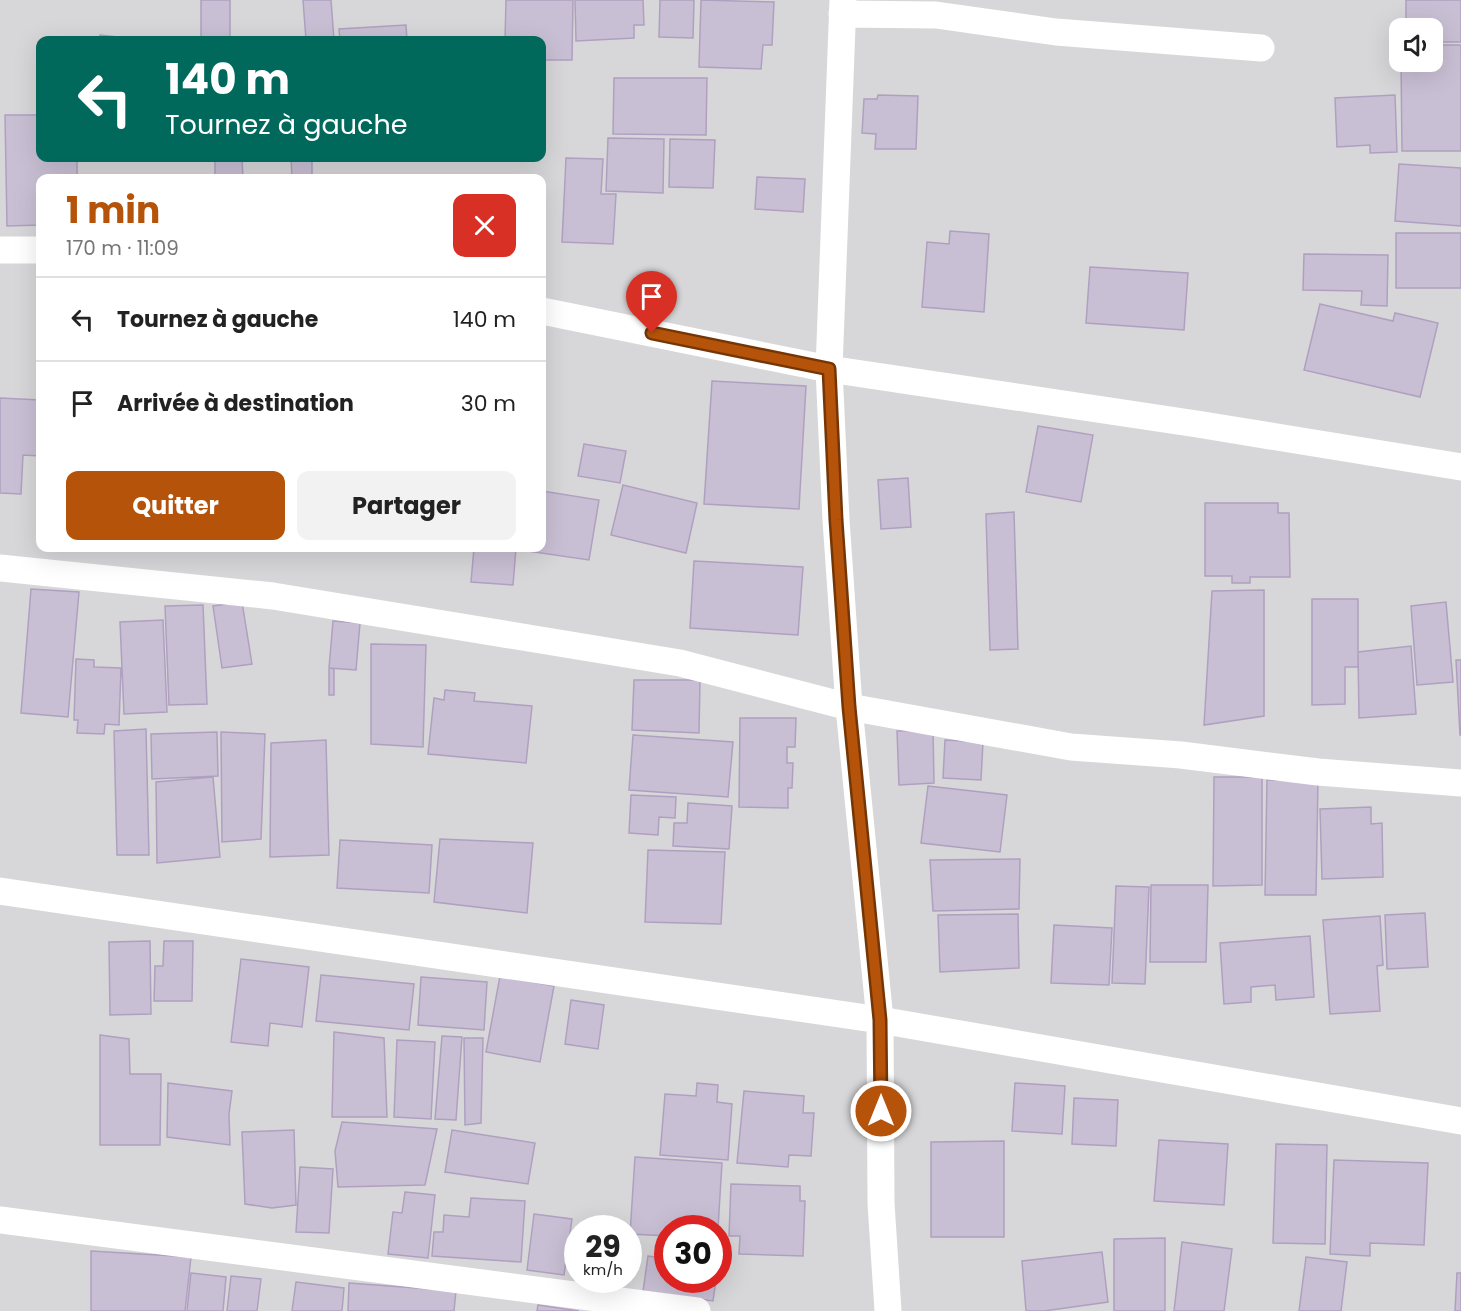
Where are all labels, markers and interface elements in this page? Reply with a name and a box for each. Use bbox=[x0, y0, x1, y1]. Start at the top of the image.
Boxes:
map controls bbox=[1389, 18, 1443, 72]
button: sound bbox=[1389, 18, 1443, 72]
text: 140 m bbox=[165, 50, 290, 109]
icon: left bbox=[66, 60, 144, 138]
text: Tournez à gauche bbox=[165, 106, 407, 143]
text: 1 min bbox=[66, 185, 160, 236]
button: close bbox=[453, 194, 516, 257]
text: 170 m · 11:09 bbox=[66, 234, 179, 262]
pin bbox=[626, 271, 677, 333]
icon: arrive bbox=[635, 280, 668, 313]
icon: left bbox=[66, 303, 99, 336]
text: Tournez à gauche bbox=[117, 304, 318, 335]
text: 140 m bbox=[453, 304, 516, 335]
icon: arrive bbox=[66, 387, 99, 420]
text: Arrivée à destination bbox=[117, 388, 354, 419]
text: 30 m bbox=[461, 388, 516, 419]
button: Quitter bbox=[66, 471, 285, 540]
button: Partager bbox=[297, 471, 516, 540]
position arrow bbox=[849, 1079, 913, 1143]
speed limit sign: 30 bbox=[654, 1215, 732, 1293]
text: 29 bbox=[585, 1225, 621, 1268]
text: km/h bbox=[583, 1259, 623, 1280]

